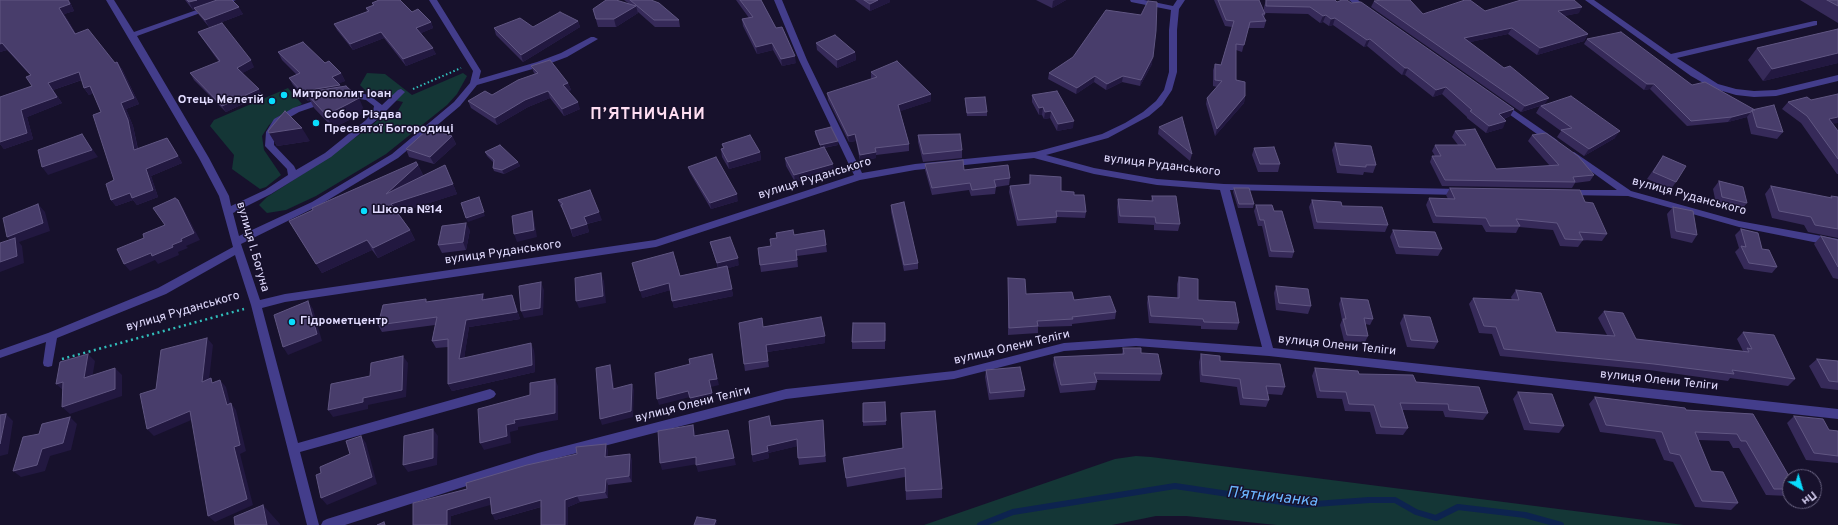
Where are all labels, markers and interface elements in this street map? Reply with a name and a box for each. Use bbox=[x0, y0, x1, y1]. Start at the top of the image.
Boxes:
place label: Митрополит Іоан bbox=[292, 88, 391, 102]
marker: Митрополит Іоан bbox=[279, 90, 289, 100]
place label: Отець Мелетій bbox=[178, 94, 264, 108]
marker: Отець Мелетій bbox=[267, 96, 277, 106]
district label: П’ЯТНИЧАНИ bbox=[590, 106, 706, 126]
place label: Собор Різдва Пресвятої Богородиці bbox=[324, 109, 454, 137]
marker: Собор Різдва Пресвятої Богородиці bbox=[311, 118, 321, 128]
street label: вулиця Руданського bbox=[1103, 152, 1221, 180]
street label: вулиця Руданського bbox=[757, 155, 873, 203]
street label: вулиця Руданського bbox=[1630, 175, 1748, 219]
street label: вулиця І. Богуна bbox=[232, 200, 272, 294]
place label: Школа №14 bbox=[372, 204, 443, 218]
marker: Школа №14 bbox=[359, 206, 369, 216]
street label: вулиця Руданського bbox=[444, 238, 562, 268]
street label: вулиця Руданського bbox=[125, 289, 241, 335]
place label: Гідрометцентр bbox=[300, 315, 388, 329]
marker: Гідрометцентр bbox=[287, 317, 297, 327]
street label: вулиця Олени Теліги bbox=[953, 328, 1071, 368]
street label: вулиця Олени Теліги bbox=[1277, 333, 1397, 359]
street label: вулиця Олени Теліги bbox=[1599, 368, 1719, 394]
street label: вулиця Олени Теліги bbox=[634, 384, 752, 426]
north arrow bbox=[1782, 469, 1822, 509]
water label: П'ятничанка bbox=[1226, 484, 1318, 512]
text: Пн bbox=[1799, 488, 1819, 508]

